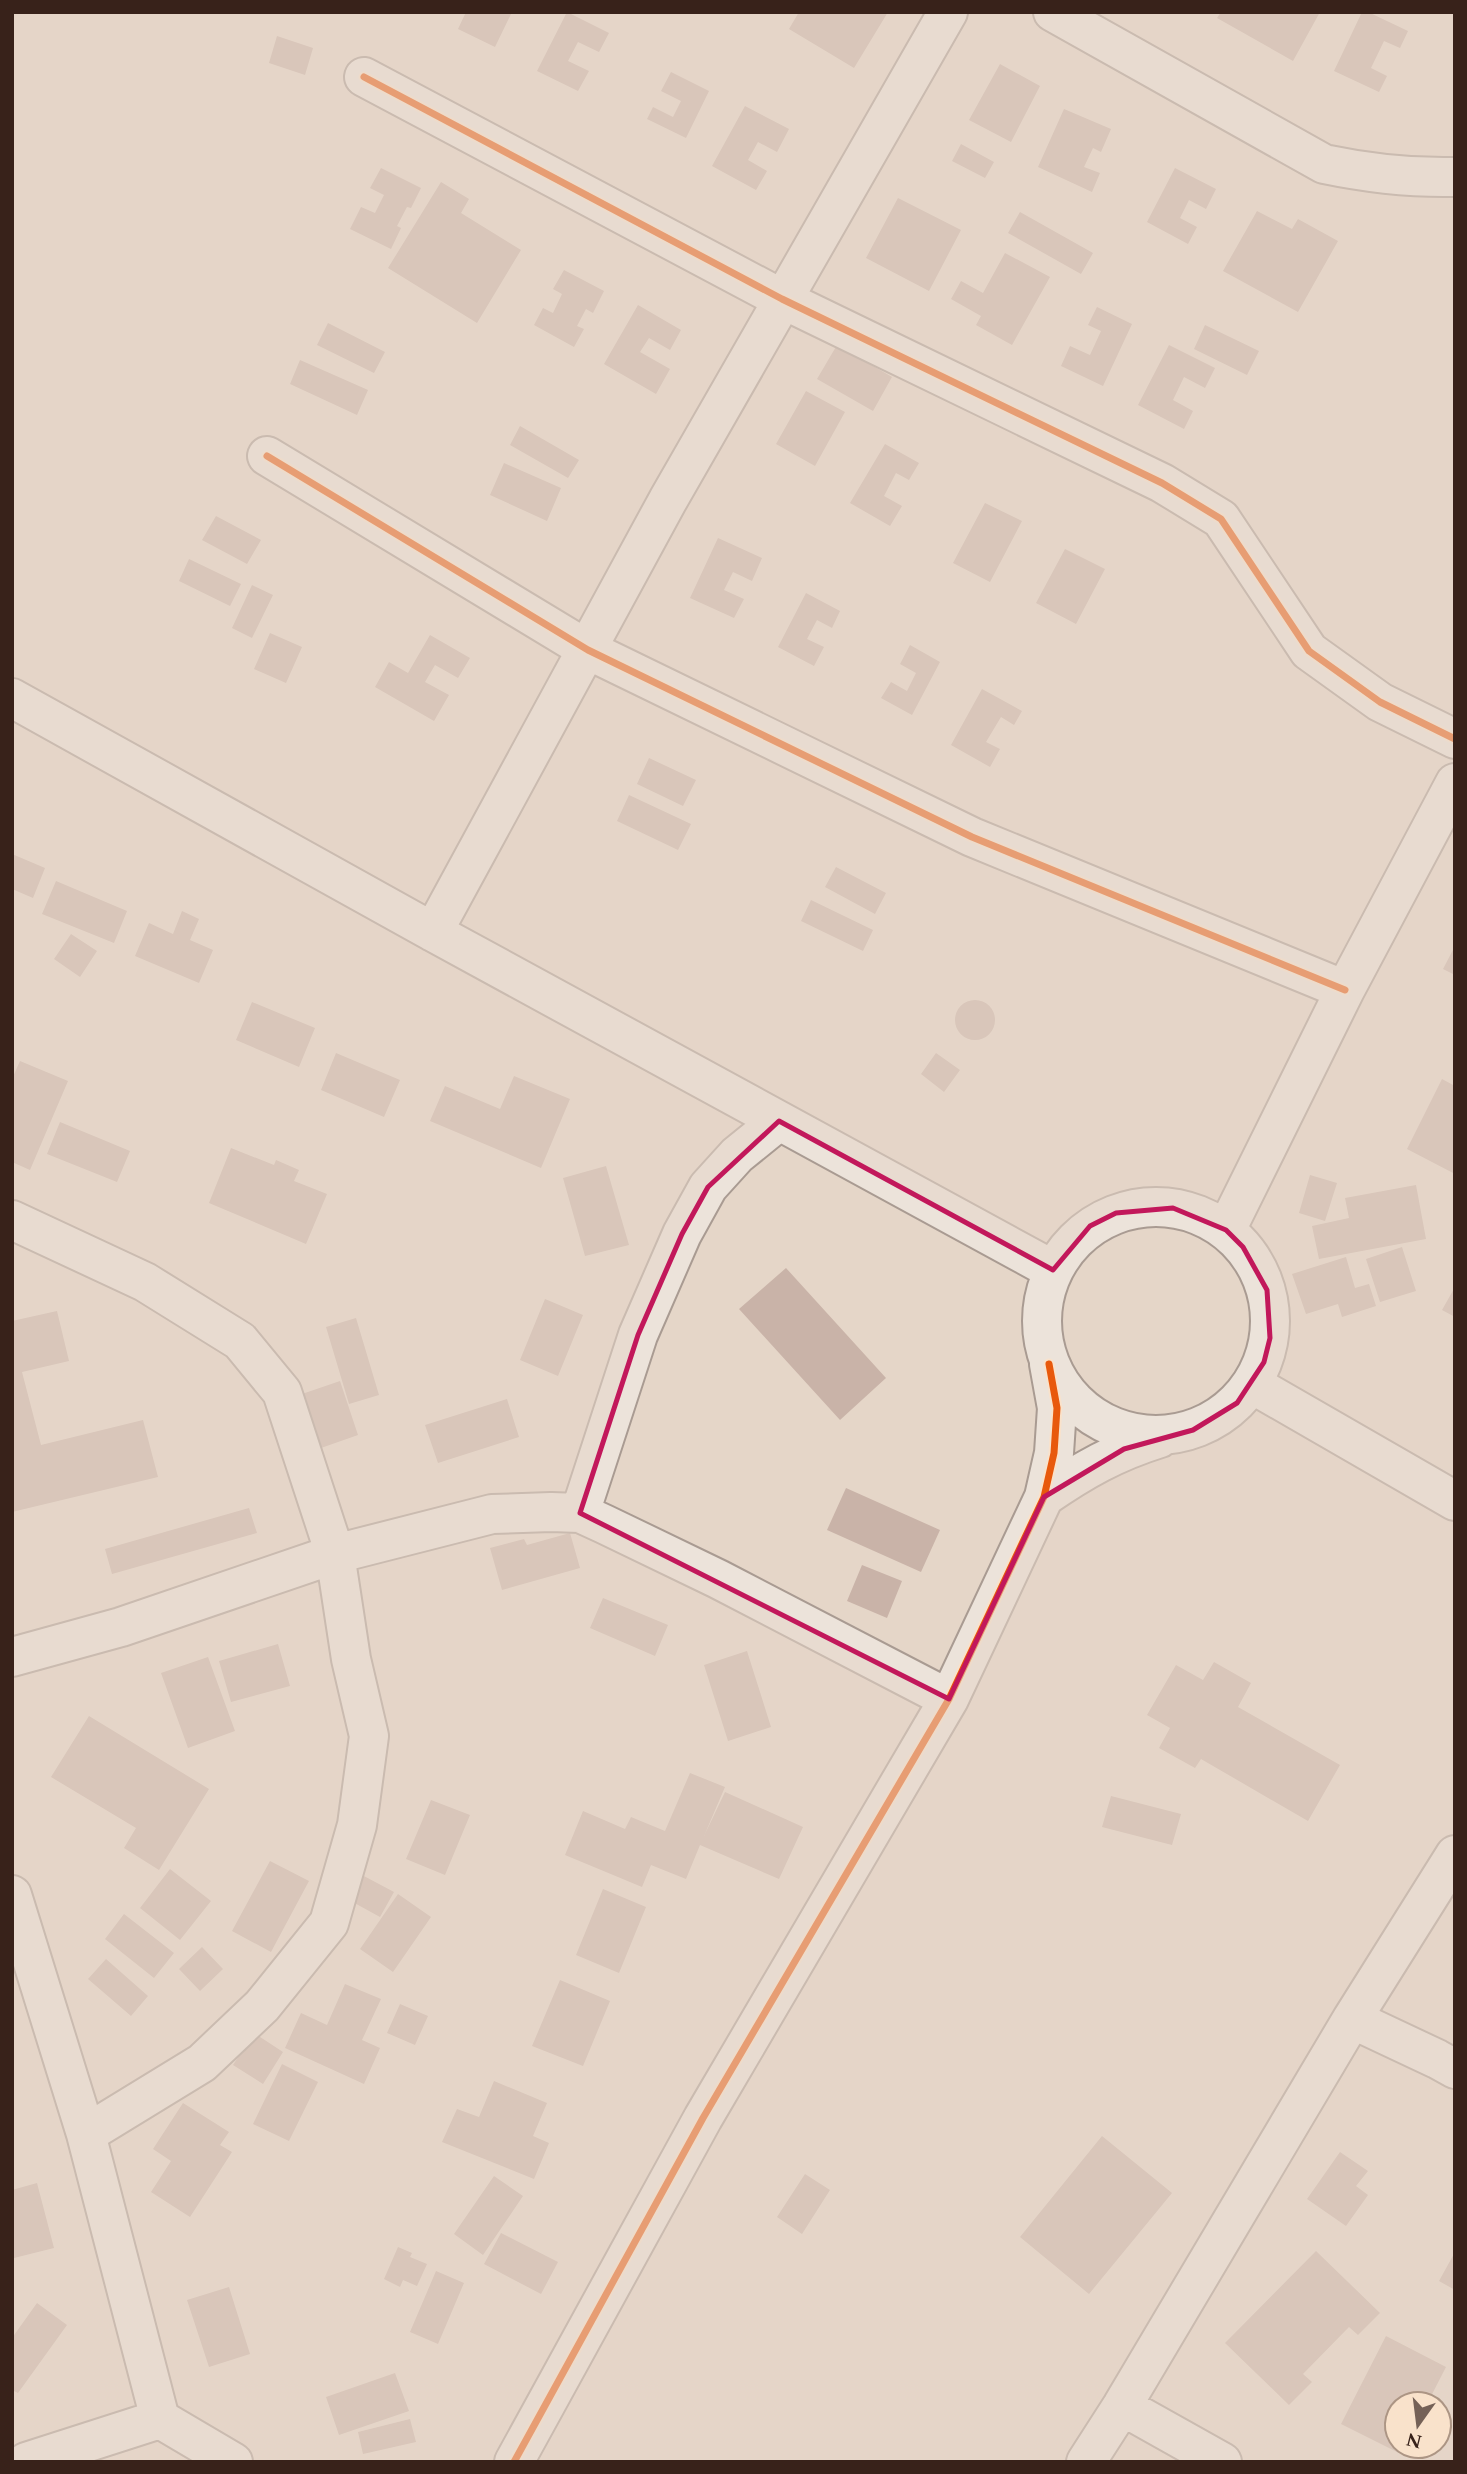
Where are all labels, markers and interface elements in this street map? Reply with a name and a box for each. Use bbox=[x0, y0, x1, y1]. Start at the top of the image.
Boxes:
north arrow bbox=[1383, 2390, 1453, 2460]
text: N bbox=[1403, 2424, 1425, 2456]

